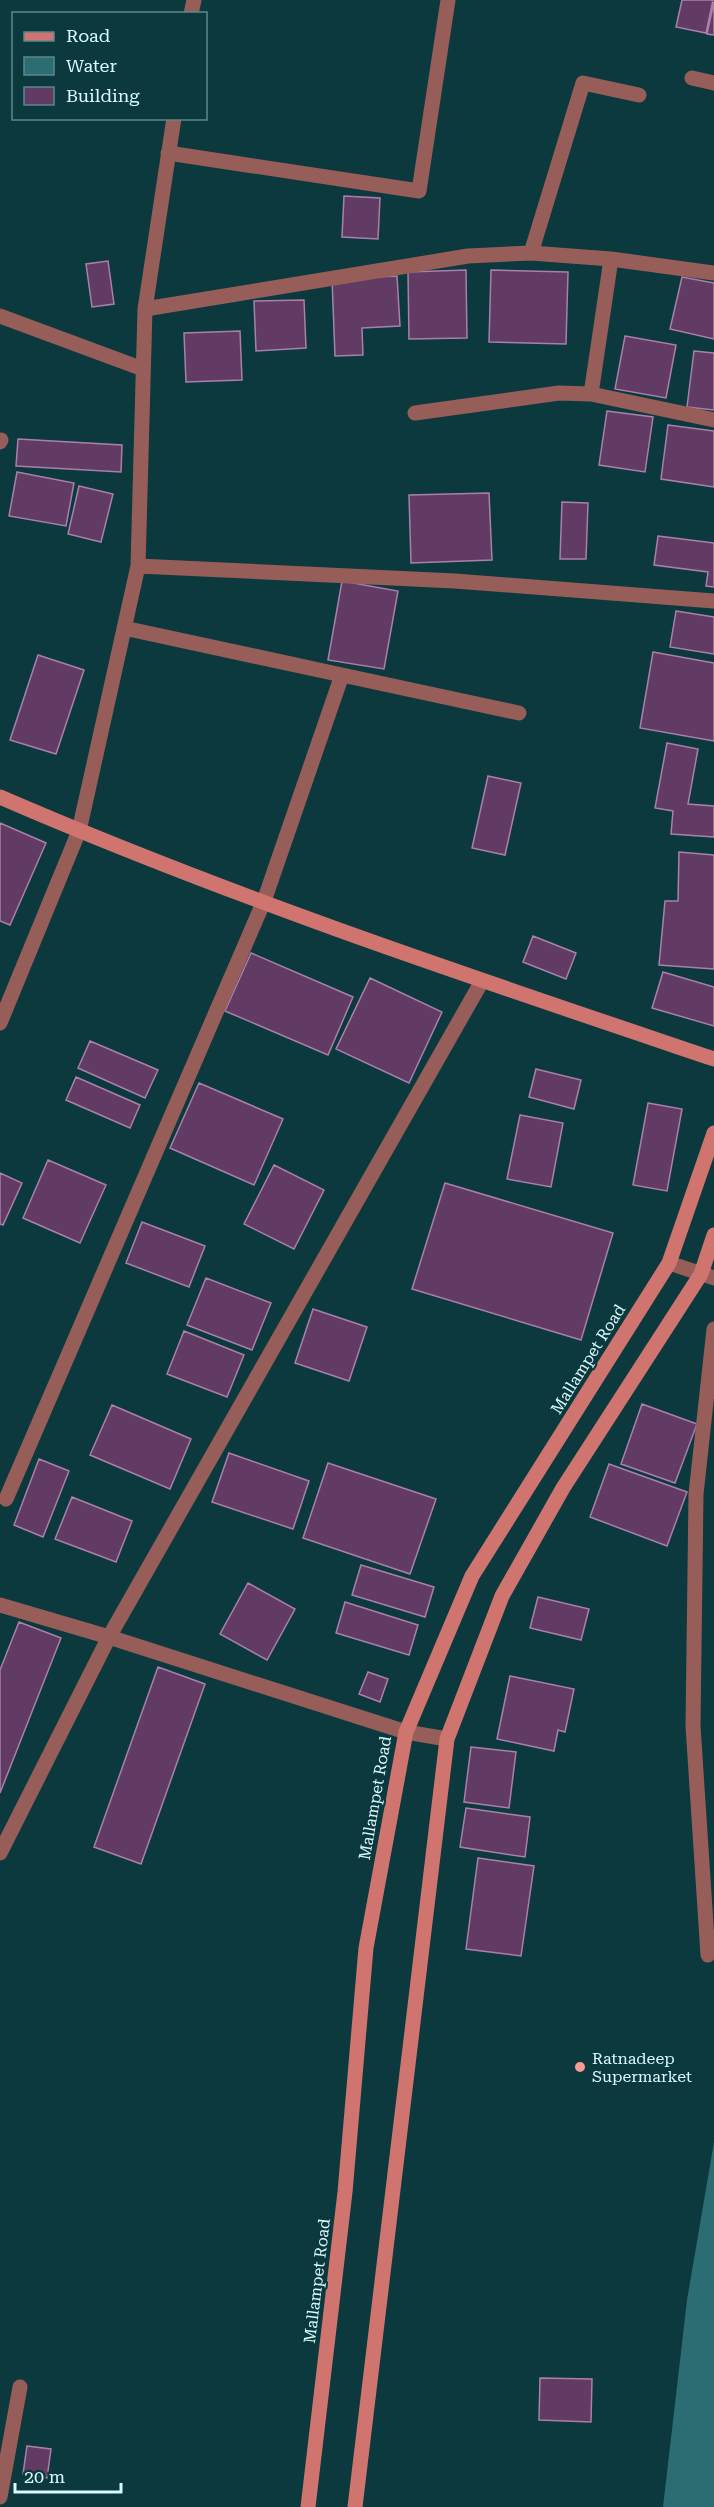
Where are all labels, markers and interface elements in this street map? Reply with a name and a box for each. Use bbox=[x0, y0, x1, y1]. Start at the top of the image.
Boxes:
legend bbox=[12, 12, 207, 120]
text: Road bbox=[66, 25, 111, 46]
text: Water bbox=[66, 55, 117, 76]
text: Building bbox=[66, 85, 140, 106]
street label: Mallampet Road bbox=[547, 1301, 629, 1417]
street label: Mallampet Road bbox=[355, 1735, 395, 1861]
place label: Ratnadeep Supermarket bbox=[592, 2049, 692, 2086]
marker: Ratnadeep Supermarket bbox=[573, 2060, 587, 2074]
street label: Mallampet Road bbox=[300, 2218, 334, 2344]
scale bar bbox=[15, 2456, 122, 2494]
text: 20 m bbox=[24, 2466, 65, 2487]

